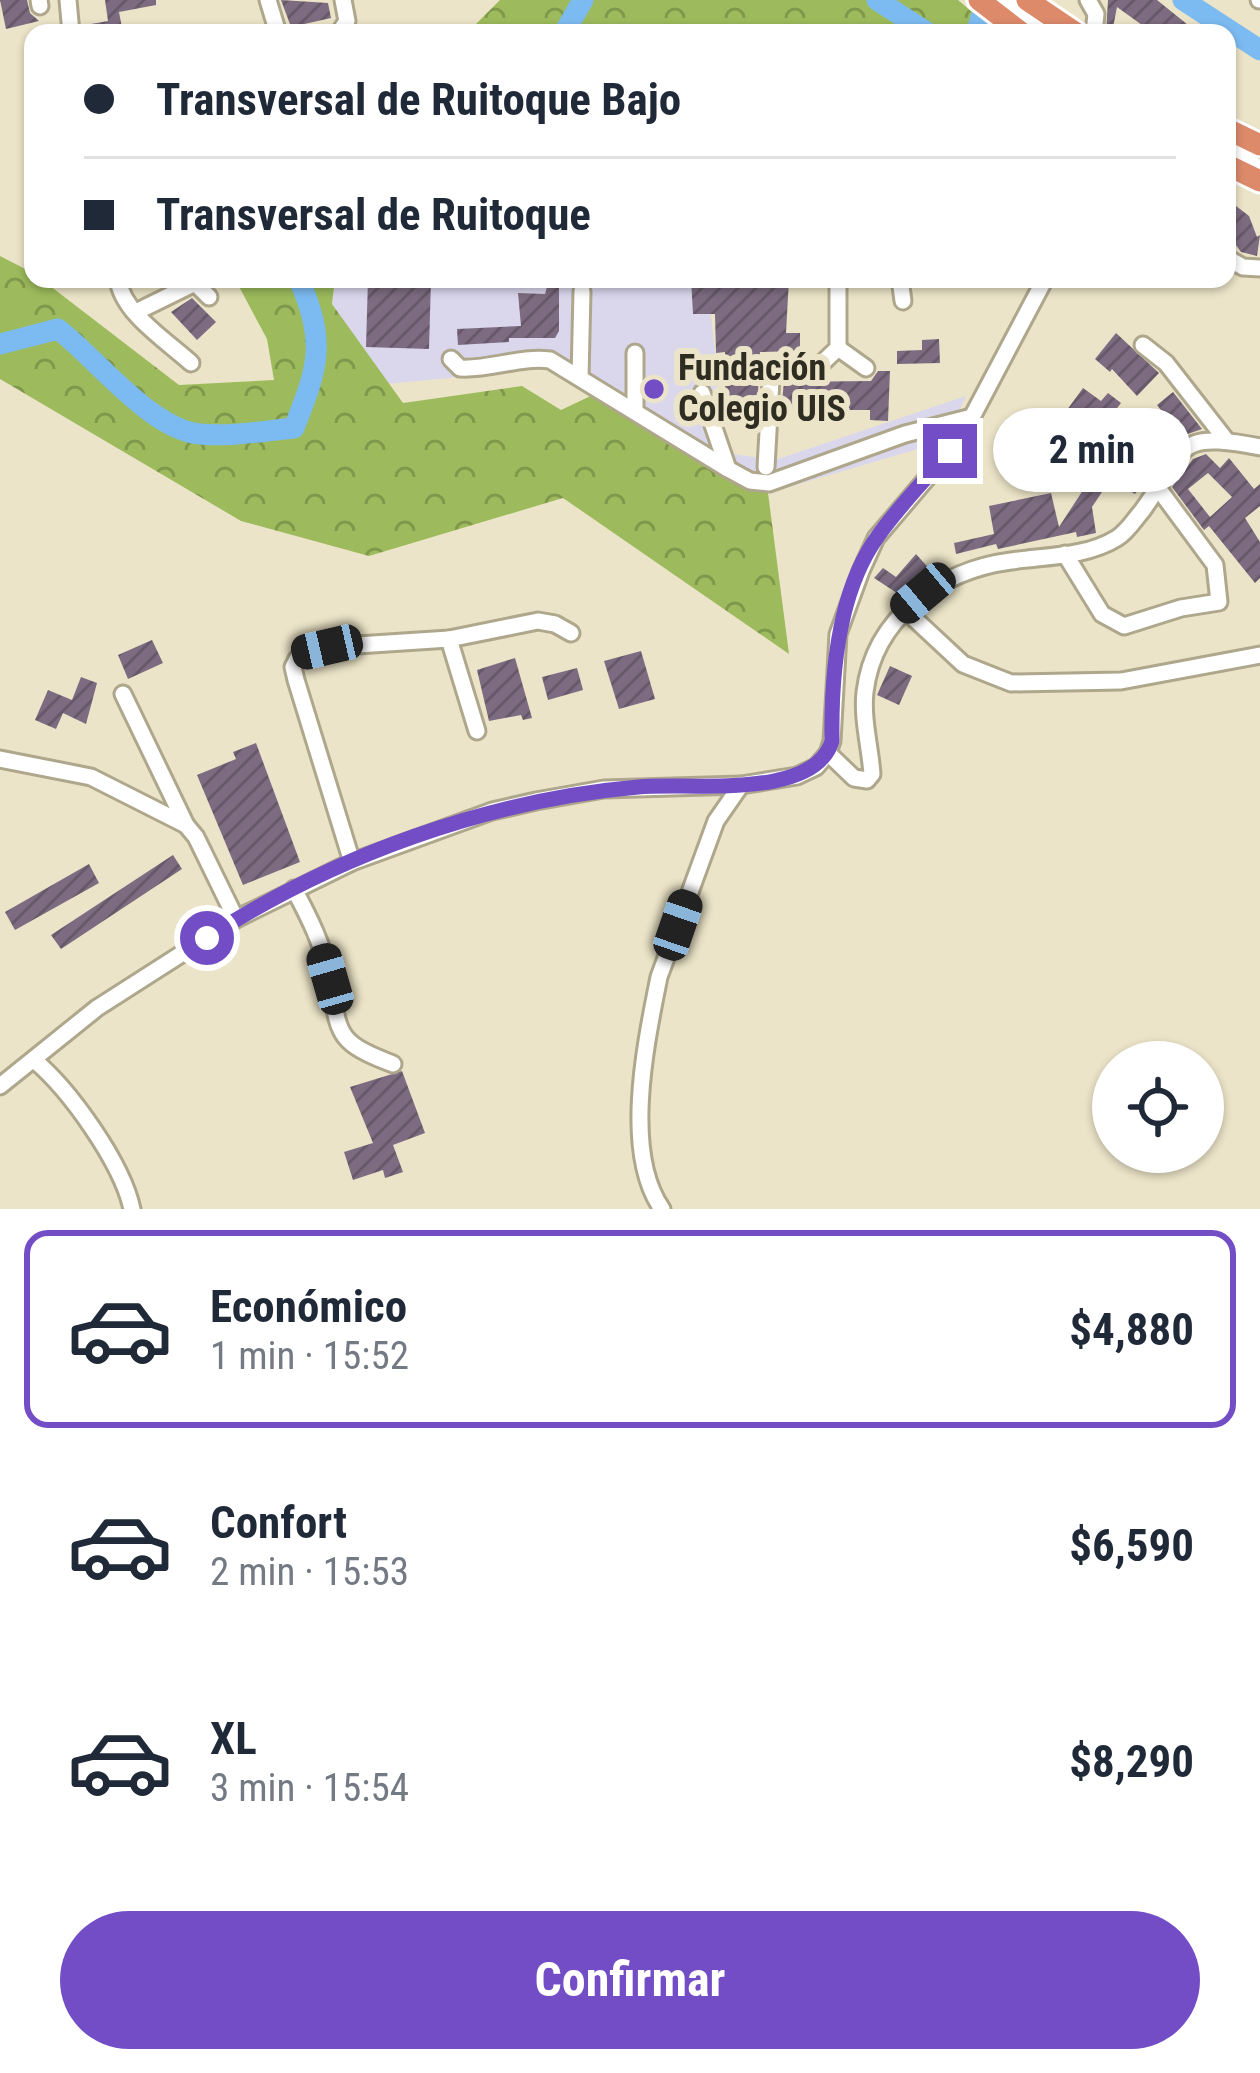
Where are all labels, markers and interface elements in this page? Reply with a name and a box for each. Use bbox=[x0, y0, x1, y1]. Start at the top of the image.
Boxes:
text: Transversal de Ruitoque Bajo bbox=[156, 73, 681, 126]
text: Transversal de Ruitoque bbox=[156, 188, 591, 241]
place label: Fundación Colegio UIS bbox=[678, 347, 846, 430]
marker: Fundación Colegio UIS bbox=[641, 376, 667, 402]
callout: 2 min bbox=[992, 409, 1190, 493]
route end bbox=[923, 424, 977, 478]
text: 2 min bbox=[1049, 427, 1135, 473]
car bbox=[884, 556, 962, 630]
car bbox=[288, 621, 366, 673]
car bbox=[649, 885, 707, 965]
route start bbox=[180, 911, 234, 965]
car bbox=[303, 939, 357, 1019]
map controls bbox=[1092, 1041, 1224, 1173]
button: locate bbox=[1092, 1041, 1224, 1173]
icon: car bbox=[66, 1275, 174, 1383]
text: Económico bbox=[210, 1280, 407, 1333]
text: $4,880 bbox=[1069, 1303, 1194, 1356]
text: 1 min · 15:52 bbox=[210, 1333, 409, 1379]
icon: car bbox=[66, 1491, 174, 1599]
text: Confort bbox=[210, 1496, 347, 1549]
text: $6,590 bbox=[1069, 1519, 1194, 1572]
text: 2 min · 15:53 bbox=[210, 1549, 409, 1595]
icon: car bbox=[66, 1707, 174, 1815]
text: XL bbox=[210, 1712, 257, 1765]
text: $8,290 bbox=[1069, 1735, 1194, 1788]
text: 3 min · 15:54 bbox=[210, 1765, 409, 1811]
button: Confirmar bbox=[60, 1911, 1200, 2049]

